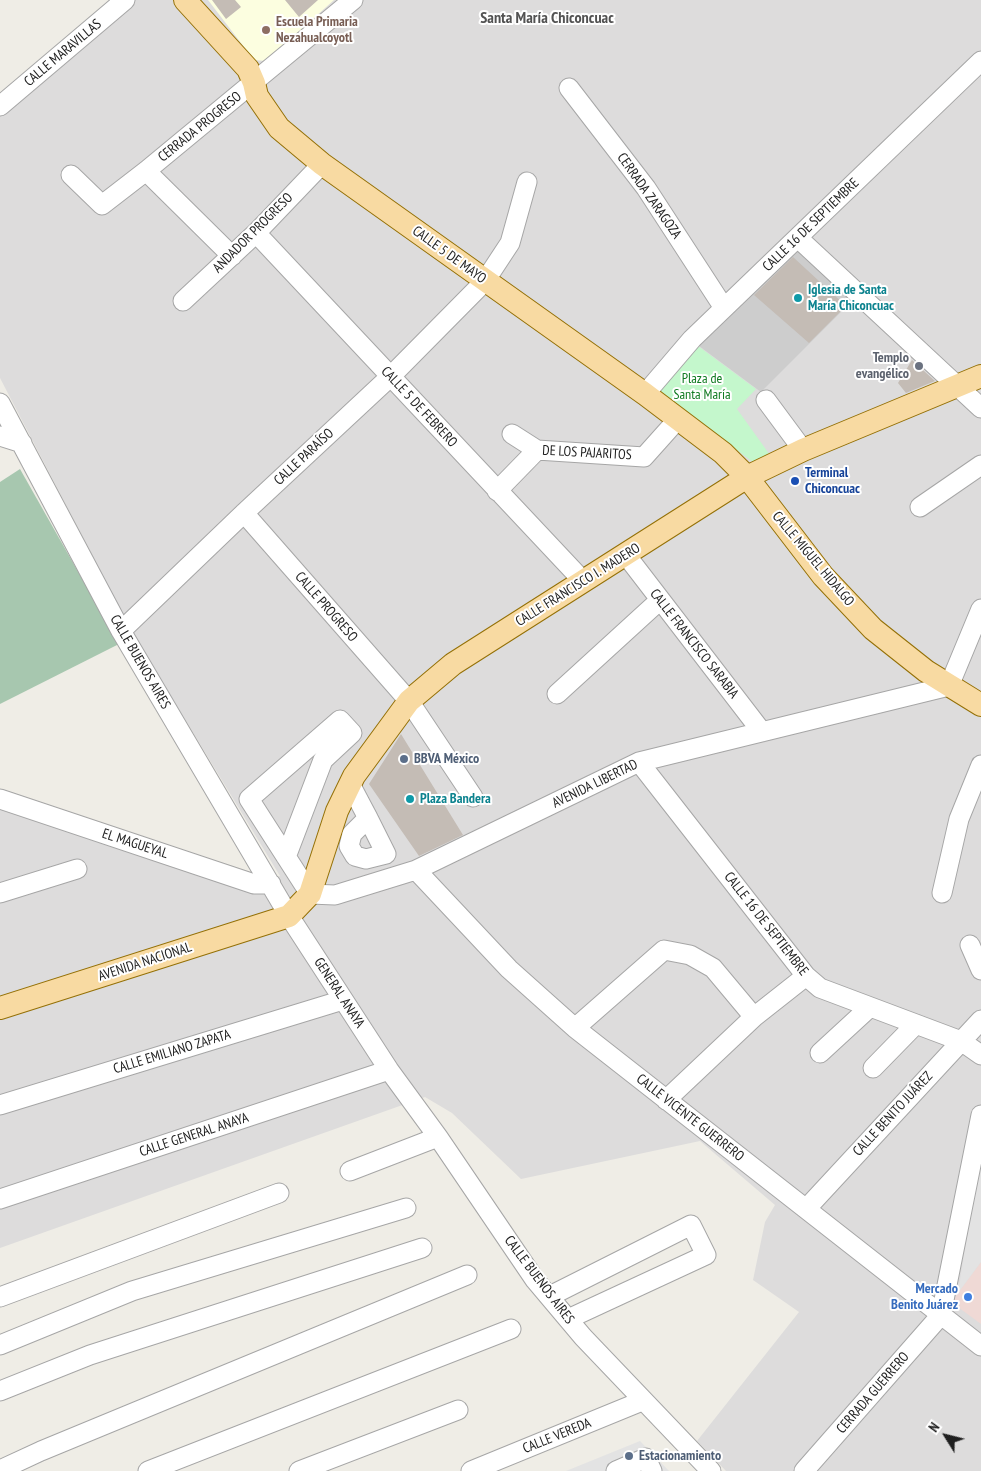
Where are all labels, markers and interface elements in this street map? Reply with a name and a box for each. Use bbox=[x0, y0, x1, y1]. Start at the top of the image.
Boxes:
district label: Santa María Chiconcuac bbox=[480, 8, 614, 28]
place label: Escuela Primaria Nezahualcoyotl bbox=[276, 14, 358, 46]
street label: CALLE MARAVILLAS bbox=[21, 16, 105, 90]
marker: Escuela Primaria Nezahualcoyotl bbox=[260, 24, 272, 36]
street label: CERRADA PROGRESO bbox=[155, 88, 245, 166]
street label: CERRADA ZARAGOZA bbox=[613, 150, 685, 242]
street label: CALLE 16 DE SEPTIEMBRE bbox=[759, 175, 863, 275]
street label: ANDADOR PROGRESO bbox=[210, 190, 296, 276]
street label: CALLE 5 DE MAYO bbox=[409, 223, 489, 287]
place label: Iglesia de Santa María Chiconcuac bbox=[808, 282, 894, 314]
marker: Iglesia de Santa María Chiconcuac bbox=[792, 292, 804, 304]
place label: Templo evangélico bbox=[856, 350, 909, 382]
marker: Templo evangélico bbox=[913, 360, 925, 372]
street label: CALLE 5 DE FEBRERO bbox=[377, 363, 461, 451]
park label: Plaza de Santa María bbox=[673, 371, 731, 404]
street label: CALLE PARAÍSO bbox=[271, 425, 337, 489]
street label: DE LOS PAJARITOS bbox=[542, 442, 632, 464]
place label: Terminal Chiconcuac bbox=[805, 465, 860, 498]
marker: Terminal Chiconcuac bbox=[789, 475, 801, 487]
street label: CALLE MIGUEL HIDALGO bbox=[768, 508, 858, 610]
street label: CALLE FRANCISCO I. MADERO bbox=[513, 540, 643, 630]
street label: CALLE PROGRESO bbox=[291, 569, 361, 645]
street label: CALLE FRANCISCO SARABIA bbox=[646, 586, 742, 702]
street label: CALLE BUENOS AIRES bbox=[106, 612, 174, 712]
place label: BBVA México bbox=[414, 751, 479, 767]
marker: BBVA México bbox=[398, 753, 410, 765]
street label: AVENIDA LIBERTAD bbox=[549, 756, 641, 812]
place label: Plaza Bandera bbox=[420, 791, 491, 807]
marker: Plaza Bandera bbox=[404, 793, 416, 805]
street label: EL MAGUEYAL bbox=[100, 825, 170, 863]
street label: CALLE 16 DE SEPTIEMBRE bbox=[720, 869, 812, 979]
street label: AVENIDA NACIONAL bbox=[96, 939, 194, 985]
street label: GENERAL ANAYA bbox=[310, 955, 368, 1031]
street label: CALLE EMILIANO ZAPATA bbox=[111, 1026, 233, 1078]
street label: CALLE BENITO JUÁREZ bbox=[850, 1068, 936, 1160]
street label: CALLE VICENTE GUERRERO bbox=[633, 1071, 747, 1165]
street label: CALLE GENERAL ANAYA bbox=[137, 1109, 251, 1161]
street label: CALLE BUENOS AIRES bbox=[500, 1233, 578, 1327]
place label: Mercado Benito Juárez bbox=[891, 1281, 958, 1314]
marker: Mercado Benito Juárez bbox=[962, 1291, 974, 1303]
street label: CERRADA GUERRERO bbox=[833, 1349, 913, 1437]
north arrow bbox=[921, 1411, 971, 1461]
street label: CALLE VEREDA bbox=[520, 1415, 594, 1457]
text: N bbox=[924, 1419, 943, 1436]
place label: Estacionamiento bbox=[639, 1448, 721, 1464]
marker: Estacionamiento bbox=[623, 1450, 635, 1462]

